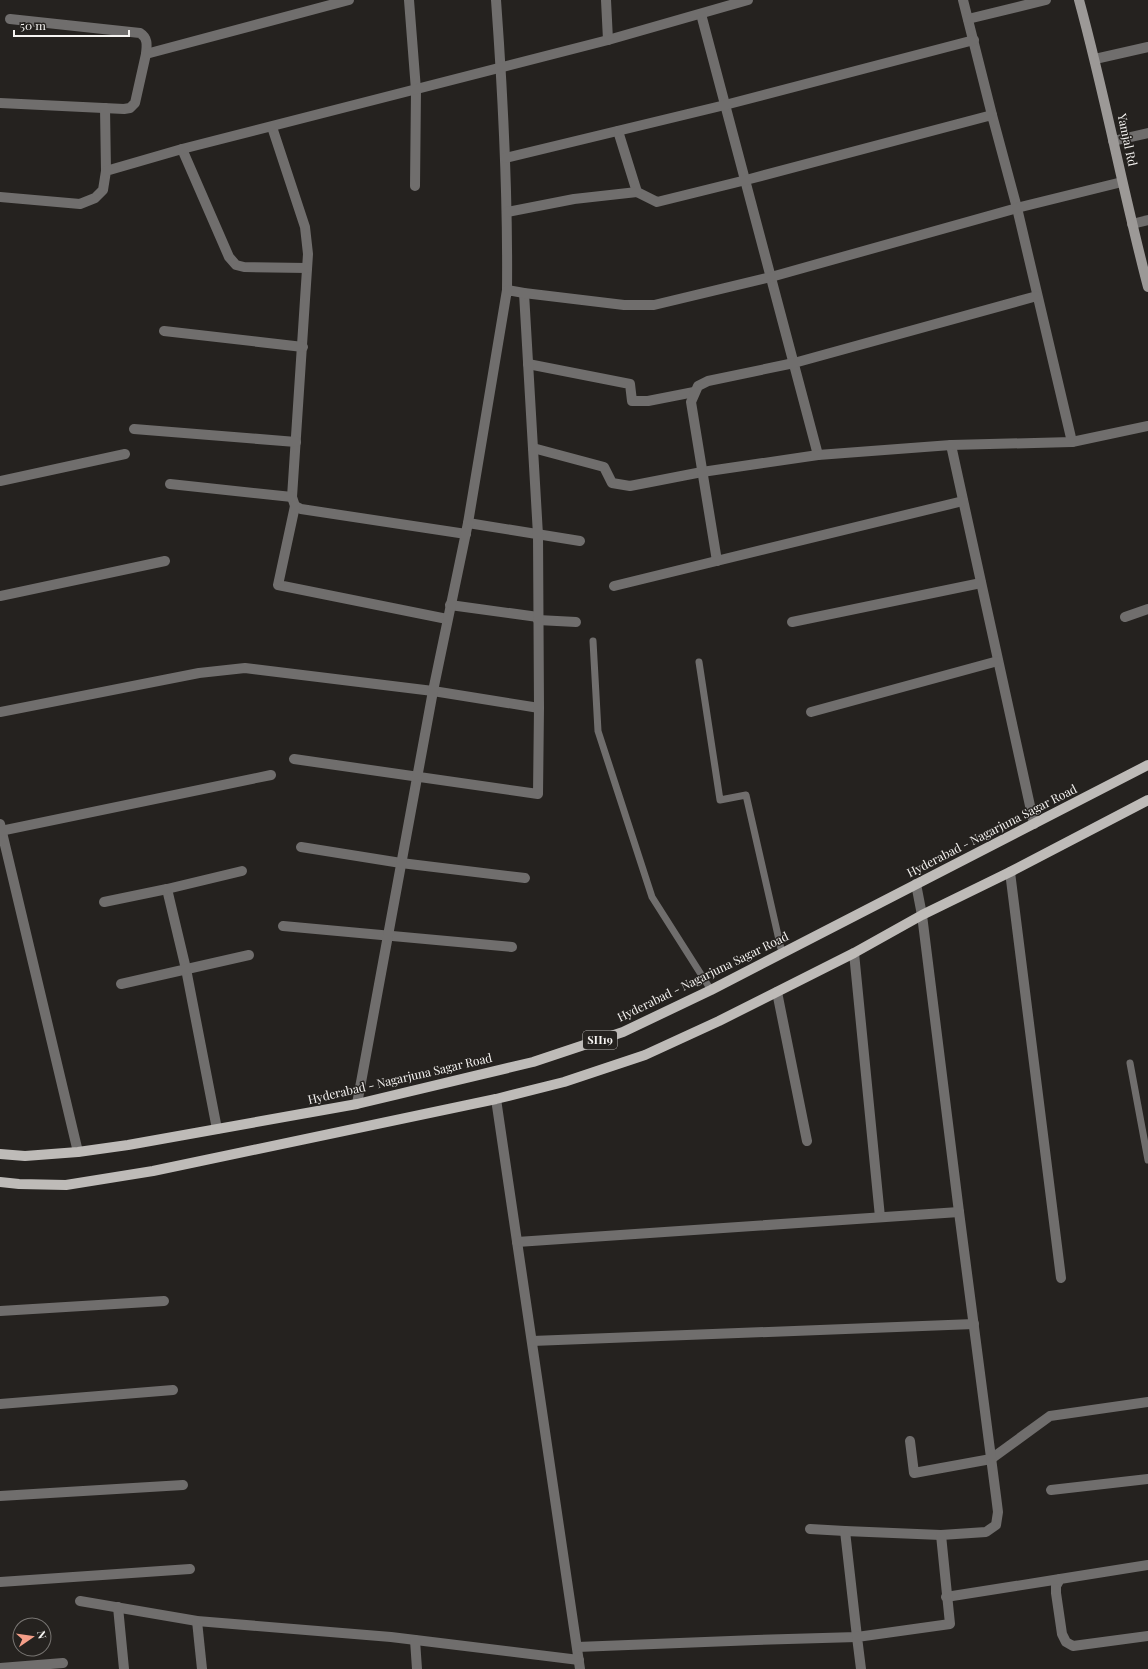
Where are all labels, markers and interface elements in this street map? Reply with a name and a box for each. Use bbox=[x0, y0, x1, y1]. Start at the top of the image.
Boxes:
scale bar bbox=[14, 12, 129, 38]
text: 50 m bbox=[20, 17, 46, 33]
street label: Yamjal Rd bbox=[1114, 111, 1141, 168]
street label: Hyderabad - Nagarjuna Sagar Road bbox=[904, 780, 1079, 880]
street label: Hyderabad - Nagarjuna Sagar Road bbox=[614, 928, 791, 1025]
road number: SH19 bbox=[583, 1031, 617, 1049]
street label: Hyderabad - Nagarjuna Sagar Road bbox=[306, 1049, 494, 1107]
north arrow bbox=[12, 1617, 52, 1657]
text: N bbox=[34, 1629, 50, 1640]

